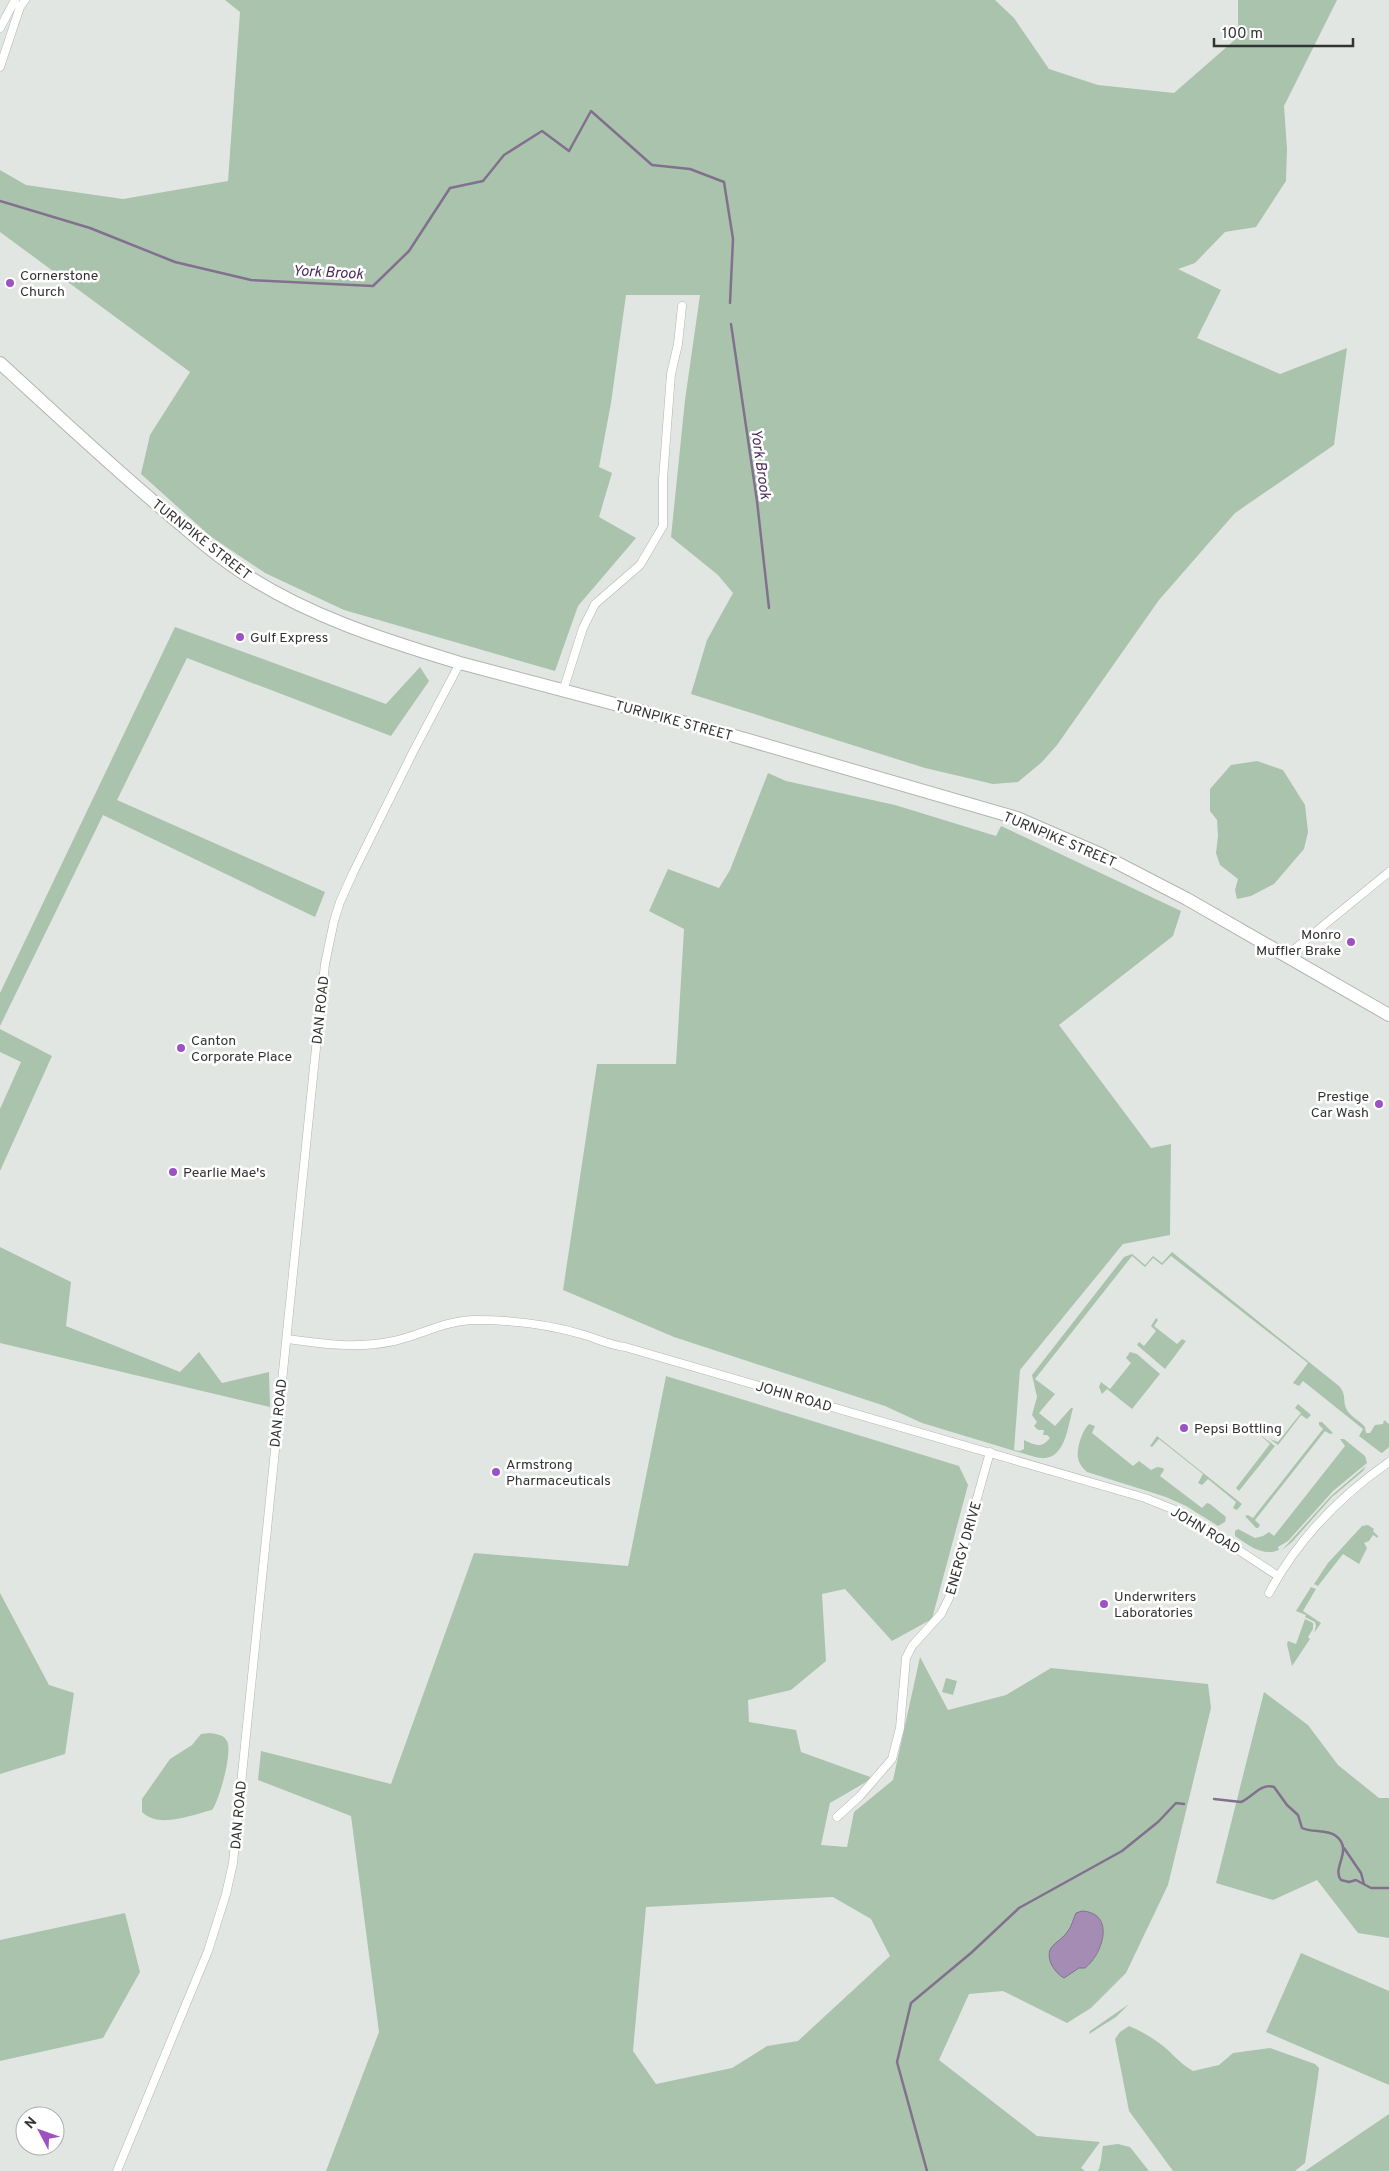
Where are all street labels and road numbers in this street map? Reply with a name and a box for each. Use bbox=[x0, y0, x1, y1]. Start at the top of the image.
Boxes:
street label: TURNPIKE STREET bbox=[148, 496, 254, 584]
street label: TURNPIKE STREET bbox=[613, 698, 734, 745]
street label: TURNPIKE STREET bbox=[1000, 809, 1118, 872]
street label: DAN ROAD bbox=[309, 975, 334, 1045]
street label: DAN ROAD bbox=[267, 1378, 292, 1448]
street label: JOHN ROAD bbox=[754, 1378, 834, 1416]
street label: ENERGY DRIVE bbox=[943, 1500, 986, 1597]
street label: JOHN ROAD bbox=[1167, 1504, 1243, 1559]
street label: DAN ROAD bbox=[228, 1780, 251, 1850]

